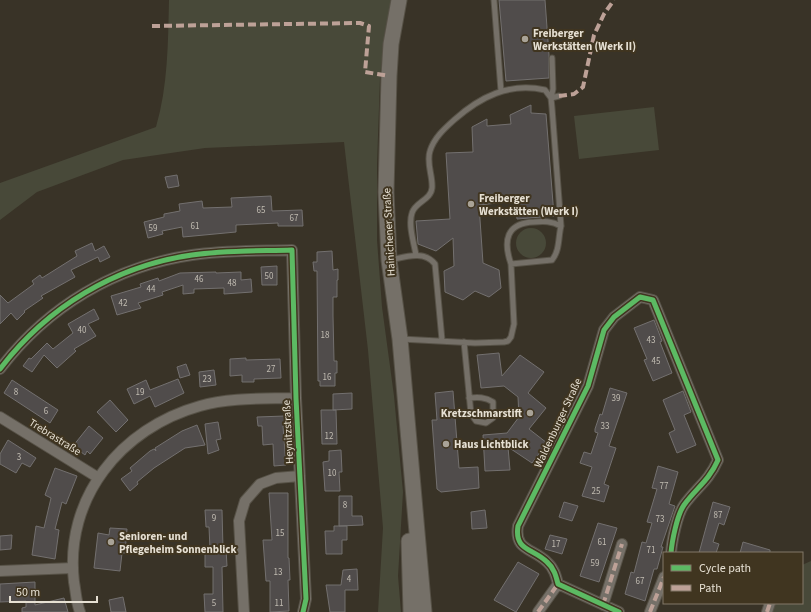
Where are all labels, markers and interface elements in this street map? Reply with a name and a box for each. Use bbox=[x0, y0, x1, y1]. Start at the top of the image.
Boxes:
place label: Freiberger Werkstätten (Werk II) bbox=[533, 26, 636, 54]
marker: Freiberger Werkstätten (Werk II) bbox=[520, 34, 530, 44]
street label: Hainichener Straße bbox=[379, 187, 399, 276]
place label: Freiberger Werkstätten (Werk I) bbox=[479, 191, 579, 219]
marker: Freiberger Werkstätten (Werk I) bbox=[466, 199, 476, 209]
house number: 65 bbox=[257, 204, 266, 217]
house number: 67 bbox=[290, 212, 299, 225]
house number: 61 bbox=[191, 220, 199, 233]
house number: 59 bbox=[149, 222, 158, 235]
house number: 50 bbox=[265, 270, 274, 283]
house number: 46 bbox=[195, 273, 204, 286]
house number: 48 bbox=[228, 277, 237, 290]
house number: 44 bbox=[147, 283, 156, 296]
house number: 42 bbox=[119, 297, 128, 310]
house number: 40 bbox=[78, 324, 87, 337]
house number: 18 bbox=[321, 329, 330, 342]
house number: 43 bbox=[647, 334, 656, 347]
house number: 45 bbox=[652, 355, 661, 368]
house number: 27 bbox=[267, 363, 276, 376]
house number: 16 bbox=[323, 371, 332, 384]
house number: 23 bbox=[203, 373, 212, 386]
street label: Waldenburger Straße bbox=[531, 375, 586, 470]
house number: 8 bbox=[14, 386, 19, 399]
house number: 19 bbox=[136, 386, 145, 399]
house number: 39 bbox=[612, 392, 621, 405]
street label: Heynitzstraße bbox=[279, 399, 297, 464]
house number: 6 bbox=[44, 405, 49, 418]
place label: Kretzschmarstift bbox=[441, 406, 522, 421]
marker: Kretzschmarstift bbox=[525, 408, 535, 418]
street label: Trebrastraße bbox=[26, 415, 84, 459]
house number: 33 bbox=[601, 420, 610, 433]
house number: 12 bbox=[325, 430, 334, 443]
place label: Haus Lichtblick bbox=[454, 437, 529, 452]
marker: Haus Lichtblick bbox=[441, 439, 451, 449]
house number: 3 bbox=[17, 451, 22, 464]
house number: 10 bbox=[328, 467, 337, 480]
house number: 77 bbox=[660, 480, 669, 493]
house number: 25 bbox=[592, 485, 601, 498]
house number: 8 bbox=[343, 499, 348, 512]
house number: 87 bbox=[714, 509, 723, 522]
house number: 9 bbox=[212, 512, 217, 525]
house number: 73 bbox=[656, 513, 665, 526]
house number: 15 bbox=[276, 527, 285, 540]
place label: Senioren- und Pflegeheim Sonnenblick bbox=[119, 529, 237, 557]
house number: 61 bbox=[598, 536, 606, 549]
marker: Senioren- und Pflegeheim Sonnenblick bbox=[106, 537, 116, 547]
house number: 17 bbox=[552, 538, 561, 551]
house number: 71 bbox=[647, 544, 655, 557]
legend bbox=[663, 552, 803, 604]
house number: 59 bbox=[591, 557, 600, 570]
text: Cycle path bbox=[699, 560, 751, 577]
house number: 13 bbox=[274, 566, 283, 579]
house number: 4 bbox=[347, 573, 352, 586]
house number: 67 bbox=[636, 575, 645, 588]
scale bar bbox=[10, 578, 97, 604]
text: Path bbox=[699, 580, 722, 597]
text: 50 m bbox=[16, 584, 40, 601]
house number: 5 bbox=[212, 597, 217, 610]
house number: 11 bbox=[275, 597, 283, 610]

